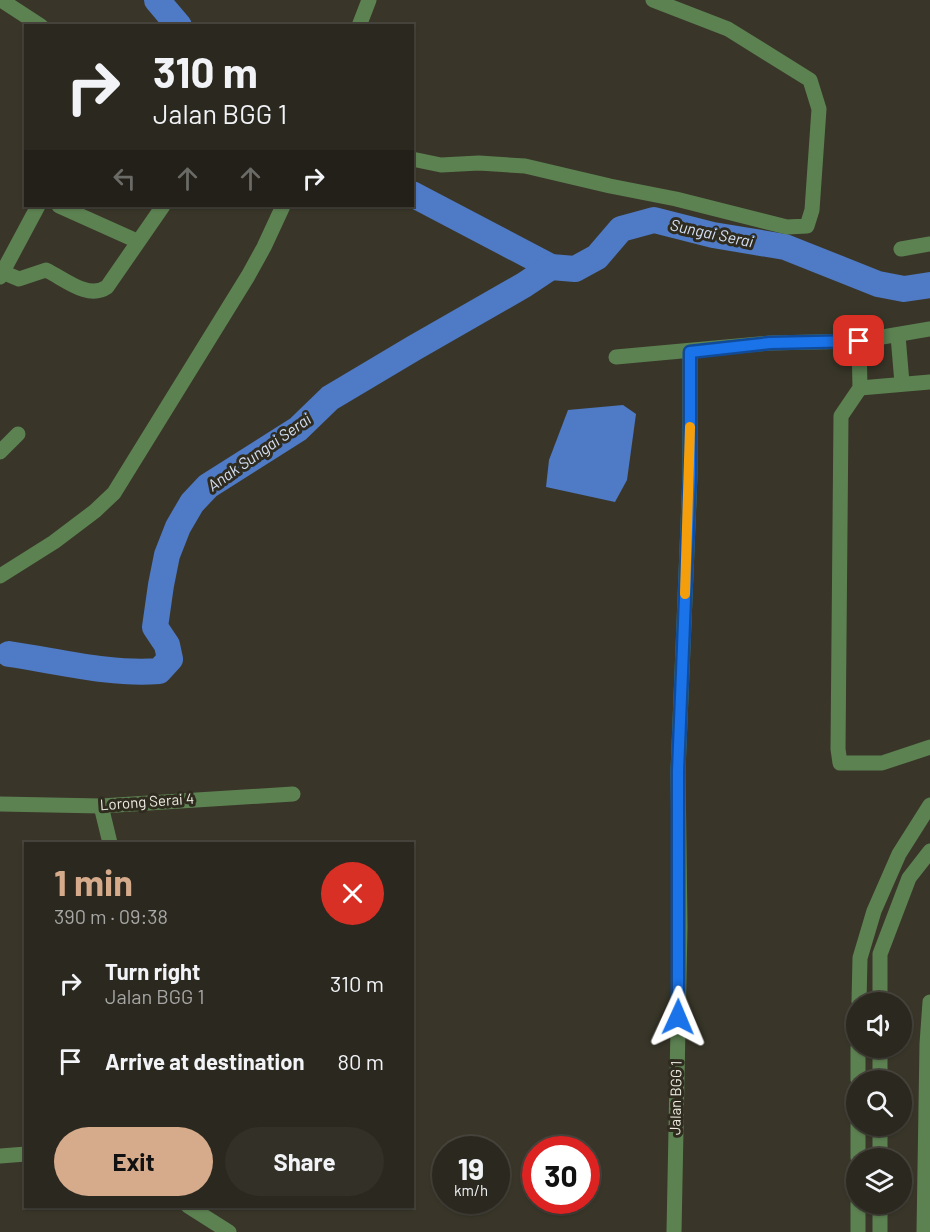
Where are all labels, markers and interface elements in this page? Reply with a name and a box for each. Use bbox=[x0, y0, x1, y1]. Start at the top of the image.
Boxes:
text: 310 m bbox=[153, 46, 258, 96]
icon: right bbox=[54, 48, 132, 126]
text: Jalan BGG 1 bbox=[153, 97, 287, 129]
icon: left bbox=[108, 162, 141, 195]
icon: ahead bbox=[171, 162, 204, 195]
icon: ahead bbox=[234, 162, 267, 195]
icon: right bbox=[297, 162, 330, 195]
water label: Sungai Serai bbox=[669, 214, 756, 251]
pin bbox=[833, 315, 884, 366]
icon: arrive bbox=[842, 324, 875, 357]
water label: Anak Sungai Serai bbox=[203, 409, 314, 494]
street label: Lorong Serai 4 bbox=[99, 789, 195, 813]
text: 1 min bbox=[54, 860, 133, 903]
button: close bbox=[321, 862, 384, 925]
text: 390 m · 09:38 bbox=[54, 904, 168, 928]
text: Turn right bbox=[105, 958, 200, 984]
icon: right bbox=[54, 967, 87, 1000]
text: 310 m bbox=[330, 970, 384, 996]
text: Jalan BGG 1 bbox=[105, 984, 204, 1008]
position arrow bbox=[646, 985, 710, 1049]
map controls bbox=[846, 992, 912, 1214]
button: sound bbox=[846, 992, 912, 1058]
icon: arrive bbox=[54, 1045, 87, 1078]
text: Arrive at destination bbox=[105, 1048, 304, 1074]
text: 80 m bbox=[338, 1048, 384, 1074]
street label: Jalan BGG 1 bbox=[665, 1061, 685, 1135]
button: search bbox=[846, 1070, 912, 1136]
button: Exit bbox=[54, 1127, 213, 1196]
button: Share bbox=[225, 1127, 384, 1196]
speed limit sign: 30 bbox=[522, 1136, 600, 1214]
button: layers bbox=[846, 1148, 912, 1214]
text: 19 bbox=[458, 1150, 484, 1186]
text: km/h bbox=[454, 1181, 488, 1199]

